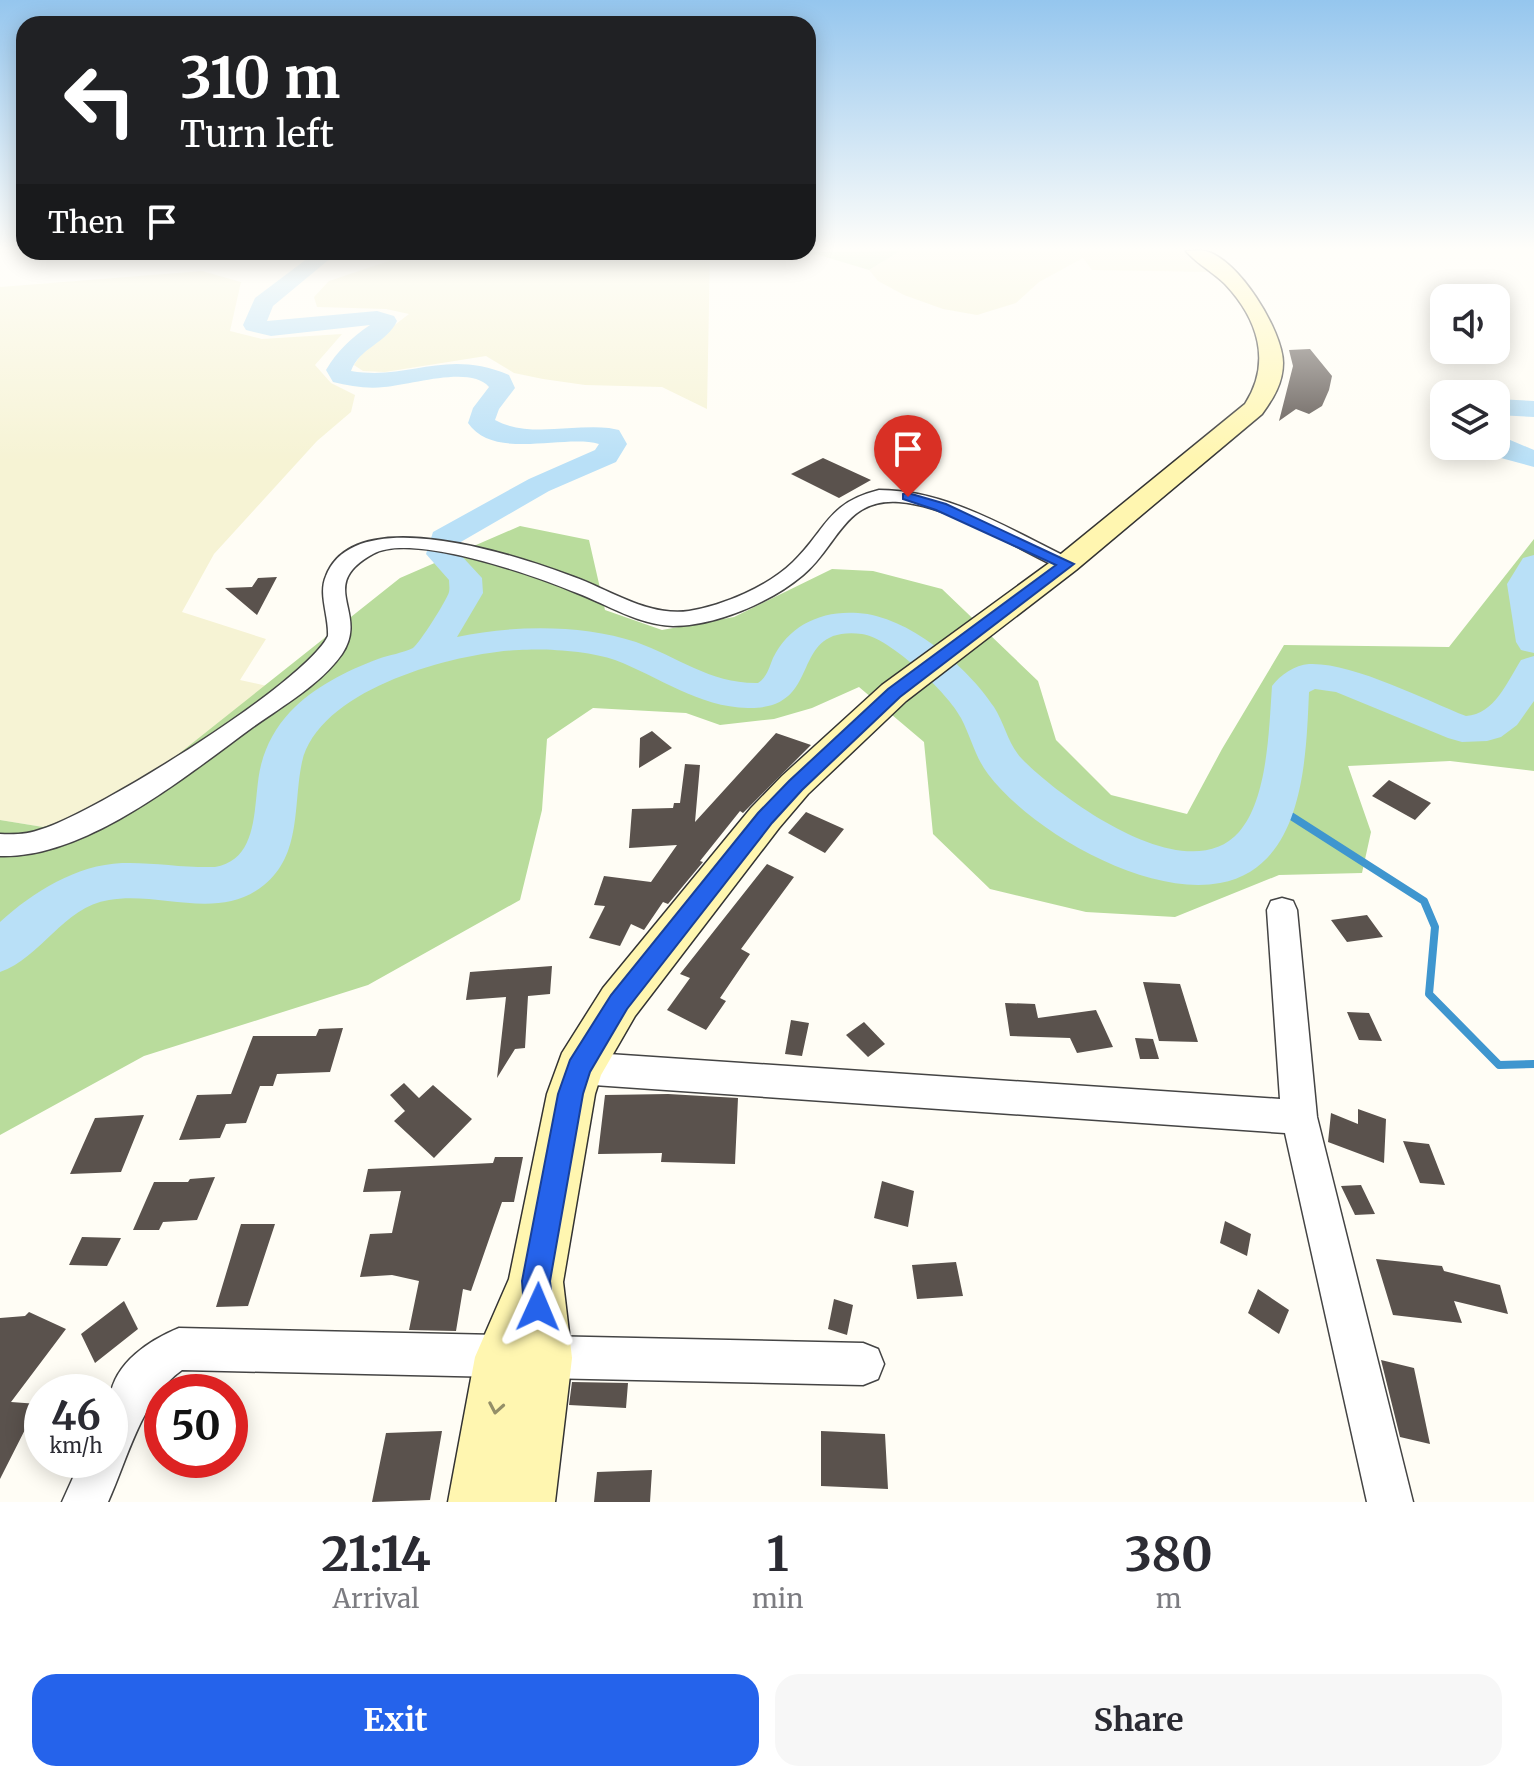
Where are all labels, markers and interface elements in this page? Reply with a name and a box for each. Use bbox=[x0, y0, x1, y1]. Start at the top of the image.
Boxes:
text: 310 m bbox=[180, 43, 340, 113]
icon: left bbox=[48, 48, 152, 152]
text: Turn left bbox=[180, 112, 334, 157]
icon: arrive bbox=[140, 200, 184, 244]
text: Then bbox=[48, 203, 124, 241]
map controls bbox=[1430, 284, 1510, 460]
button: sound bbox=[1430, 284, 1510, 364]
button: layers bbox=[1430, 380, 1510, 460]
pin bbox=[874, 415, 942, 497]
icon: arrive bbox=[886, 427, 930, 471]
position arrow bbox=[496, 1265, 580, 1349]
speed limit sign: 50 bbox=[144, 1374, 248, 1478]
text: 46 bbox=[51, 1391, 101, 1441]
one-way arrow bbox=[488, 1401, 505, 1415]
text: km/h bbox=[50, 1433, 102, 1458]
text: 21:14 bbox=[321, 1524, 431, 1584]
text: 1 bbox=[767, 1524, 789, 1584]
text: 380 bbox=[1125, 1524, 1213, 1584]
text: Arrival bbox=[333, 1582, 419, 1615]
text: min bbox=[752, 1582, 803, 1615]
text: m bbox=[1156, 1582, 1182, 1615]
button: Exit bbox=[32, 1674, 759, 1766]
button: Share bbox=[775, 1674, 1502, 1766]

